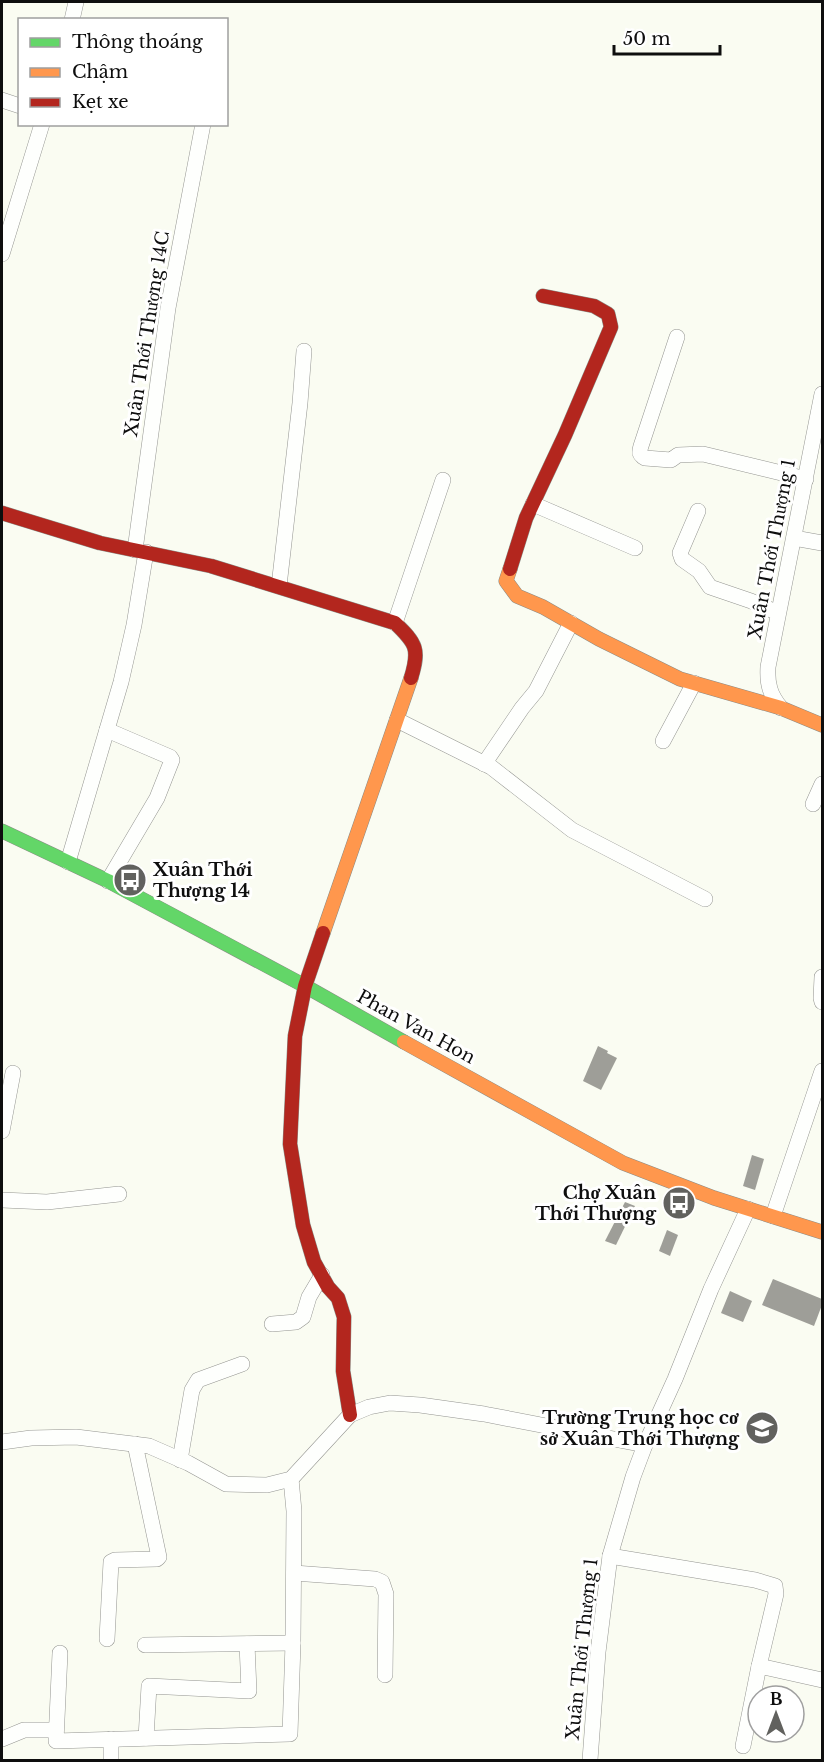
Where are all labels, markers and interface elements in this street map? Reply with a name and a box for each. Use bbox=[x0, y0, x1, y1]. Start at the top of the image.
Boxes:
legend bbox=[18, 18, 228, 126]
scale bar bbox=[614, 18, 720, 56]
text: 50 m bbox=[623, 28, 671, 50]
text: Thông thoáng bbox=[72, 31, 203, 53]
text: Chậm bbox=[72, 61, 128, 83]
text: Kẹt xe bbox=[72, 91, 129, 113]
street label: Xuân Thới Thượng 14C bbox=[120, 230, 174, 438]
street label: Xuân Thới Thượng 1 bbox=[744, 457, 800, 641]
place label: Xuân Thới Thượng 14 bbox=[152, 859, 253, 902]
bus stop icon: Xuân Thới Thượng 14 bbox=[112, 862, 148, 898]
street label: Phan Van Hon bbox=[353, 985, 479, 1069]
place label: Chợ Xuân Thới Thượng bbox=[535, 1182, 657, 1225]
bus stop icon: Chợ Xuân Thới Thượng bbox=[661, 1185, 697, 1221]
place label: Trường Trung học cơ sở Xuân Thới Thượng bbox=[540, 1407, 740, 1450]
school or university icon: Trường Trung học cơ sở Xuân Thới Thượng bbox=[744, 1410, 780, 1446]
street label: Xuân Thới Thượng 1 bbox=[561, 1557, 603, 1741]
north arrow bbox=[746, 1684, 806, 1744]
text: B bbox=[770, 1689, 783, 1709]

